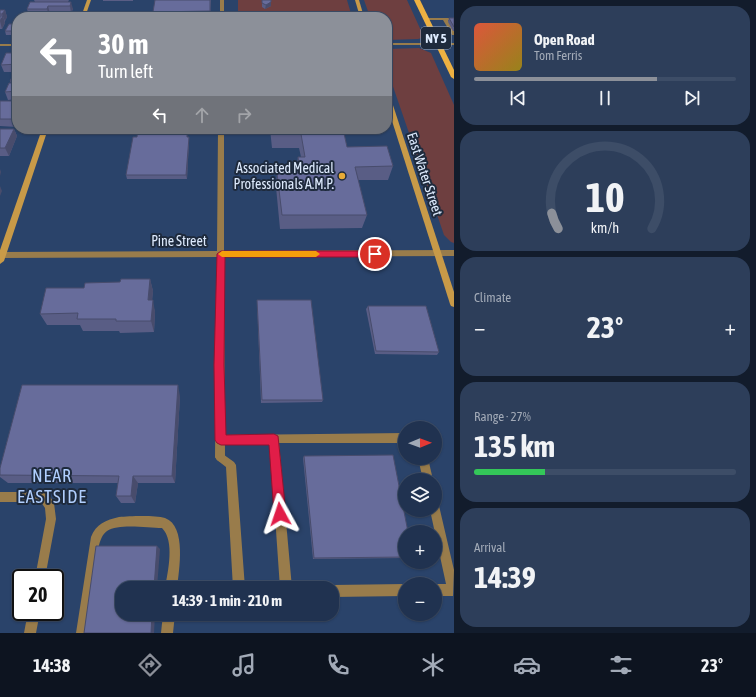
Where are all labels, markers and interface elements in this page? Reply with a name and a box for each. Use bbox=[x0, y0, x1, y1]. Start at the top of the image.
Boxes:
road number: NY 5 bbox=[421, 27, 451, 49]
icon: left bbox=[32, 28, 84, 80]
text: 30 m bbox=[98, 28, 148, 60]
text: Open Road bbox=[534, 31, 595, 48]
text: Tom Ferris bbox=[534, 48, 582, 63]
text: Turn left bbox=[98, 61, 153, 82]
icon: previous bbox=[507, 87, 529, 109]
icon: pause bbox=[594, 87, 616, 109]
icon: next bbox=[681, 87, 703, 109]
icon: left bbox=[149, 104, 171, 126]
icon: ahead bbox=[191, 104, 213, 126]
icon: right bbox=[233, 104, 255, 126]
street label: East Water Street bbox=[404, 130, 446, 218]
place label: Associated Medical Professionals A.M.P. bbox=[234, 160, 334, 192]
marker: Associated Medical Professionals A.M.P. bbox=[337, 171, 347, 181]
text: 10 bbox=[585, 173, 625, 221]
text: km/h bbox=[591, 220, 619, 236]
street label: Pine Street bbox=[151, 233, 207, 249]
pin bbox=[358, 237, 392, 271]
icon: arrive bbox=[364, 243, 386, 265]
text: Climate bbox=[474, 290, 511, 305]
text: 23° bbox=[587, 310, 623, 344]
text: − bbox=[474, 314, 485, 340]
text: + bbox=[725, 314, 736, 340]
text: Range · 27% bbox=[474, 409, 531, 424]
north arrow bbox=[398, 421, 442, 465]
map controls bbox=[398, 421, 442, 621]
text: 135 km bbox=[474, 429, 555, 463]
district label: NEAR EASTSIDE bbox=[17, 465, 87, 507]
button: layers bbox=[398, 473, 442, 517]
position arrow bbox=[259, 493, 301, 535]
button: + bbox=[398, 525, 442, 569]
text: Arrival bbox=[474, 540, 506, 555]
text: 14:39 bbox=[474, 560, 536, 594]
speed limit sign: 20 bbox=[12, 569, 64, 621]
button: − bbox=[398, 577, 442, 621]
text: 14:39 · 1 min · 210 m bbox=[172, 592, 282, 609]
icon: directions bbox=[136, 651, 164, 679]
icon: music bbox=[230, 651, 258, 679]
icon: phone bbox=[324, 651, 352, 679]
icon: climate bbox=[419, 651, 447, 679]
icon: car bbox=[513, 651, 541, 679]
icon: filters bbox=[607, 651, 635, 679]
text: 14:38 bbox=[33, 655, 70, 676]
text: 23° bbox=[701, 655, 723, 676]

